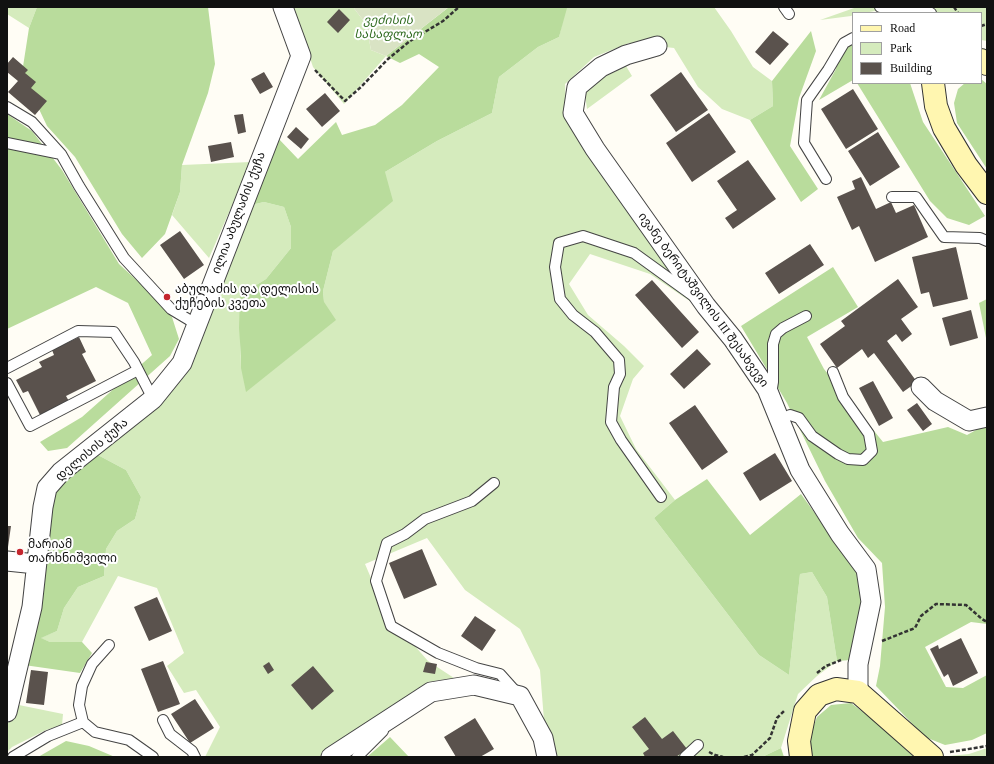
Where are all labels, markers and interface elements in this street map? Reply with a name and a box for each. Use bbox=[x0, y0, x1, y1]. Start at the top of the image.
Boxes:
legend bbox=[852, 12, 982, 84]
park label: ვეძისის სასაფლაო bbox=[354, 14, 422, 42]
text: Road bbox=[890, 21, 915, 35]
text: Park bbox=[890, 41, 912, 55]
text: Building bbox=[890, 61, 932, 75]
street label: ილია აბულაძის ქუჩა bbox=[209, 150, 269, 276]
street label: ივანე ბერიტაშვილის III შესახვევი bbox=[635, 210, 771, 390]
place label: აბულაძის და დელისის ქუჩების კვეთა bbox=[175, 283, 319, 311]
marker: აბულაძის და დელისის ქუჩების კვეთა bbox=[162, 292, 172, 302]
street label: დელისის ქუჩა bbox=[53, 416, 131, 484]
place label: მარიამ თარხნიშვილი bbox=[28, 538, 117, 566]
marker: მარიამ თარხნიშვილი bbox=[15, 547, 25, 557]

